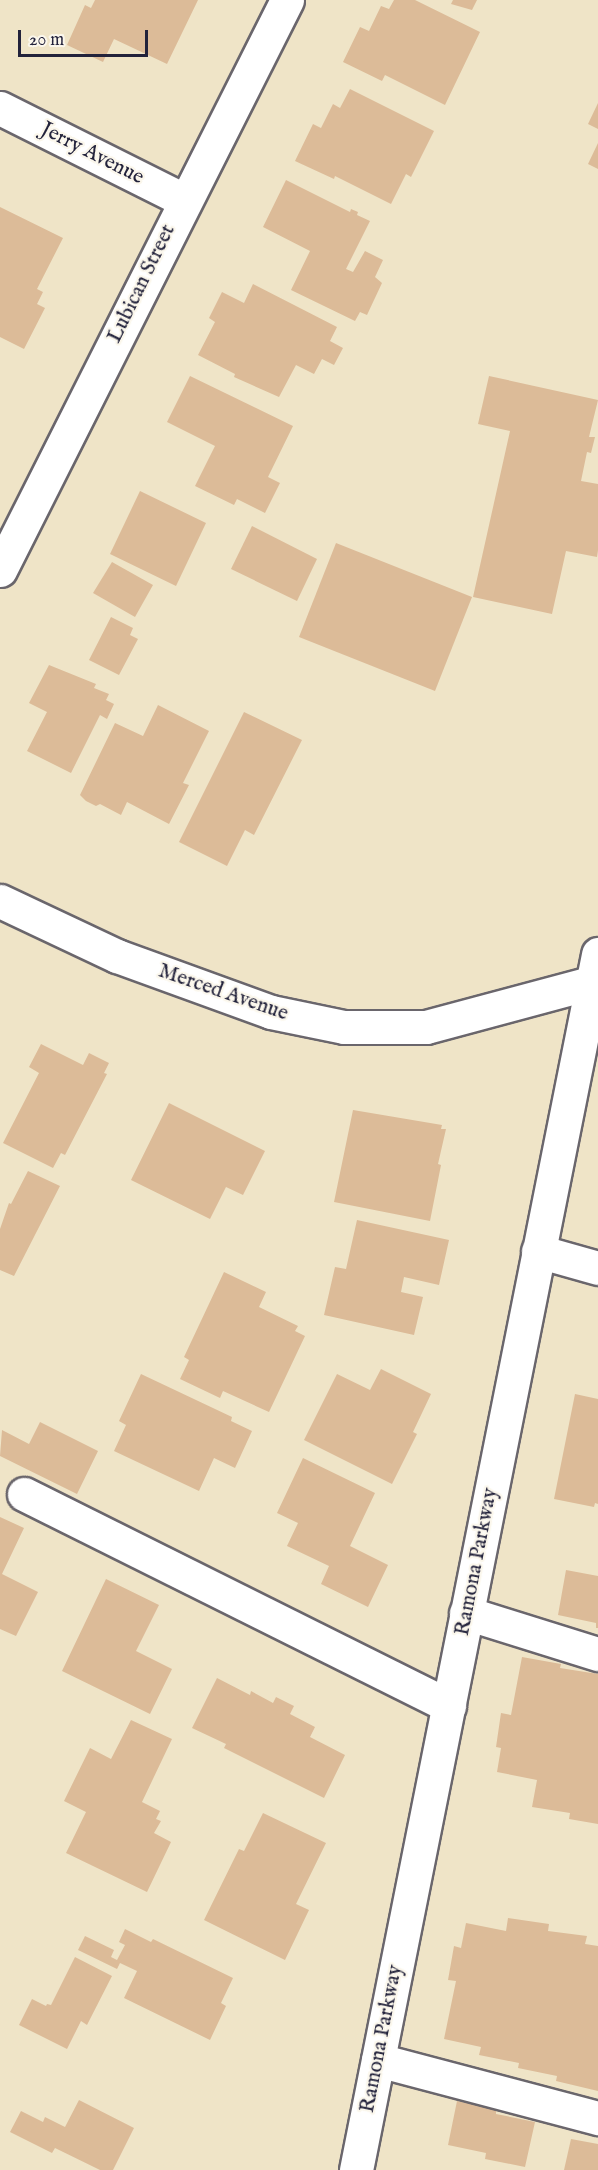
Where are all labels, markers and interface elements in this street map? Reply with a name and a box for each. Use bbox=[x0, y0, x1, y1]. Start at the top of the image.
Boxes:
scale bar bbox=[21, 18, 152, 56]
text: 20 m bbox=[29, 29, 64, 52]
street label: Jerry Avenue bbox=[36, 117, 148, 191]
street label: Lubican Street bbox=[103, 221, 181, 347]
street label: Merced Avenue bbox=[155, 959, 291, 1027]
street label: Ramona Parkway bbox=[450, 1486, 504, 1638]
street label: Ramona Parkway bbox=[355, 1963, 409, 2115]

